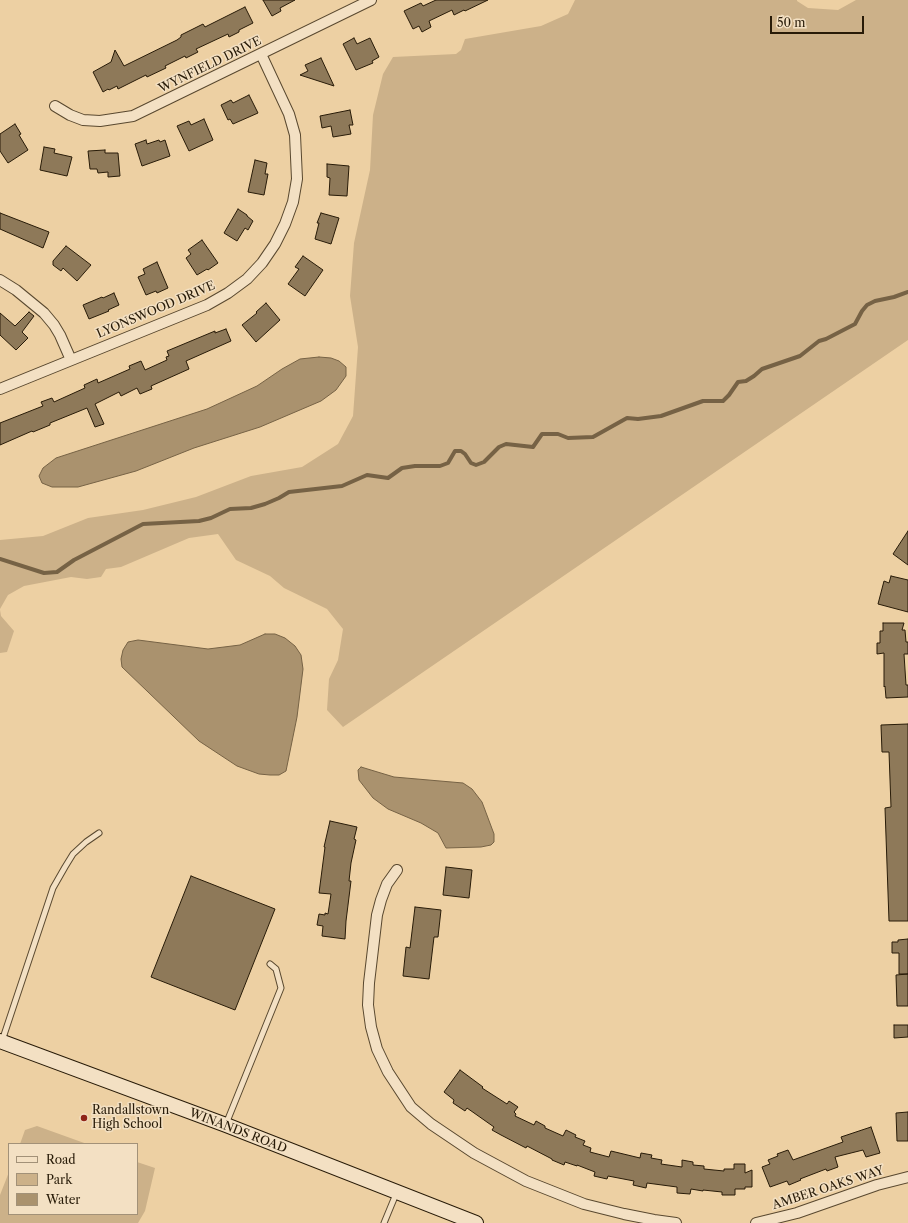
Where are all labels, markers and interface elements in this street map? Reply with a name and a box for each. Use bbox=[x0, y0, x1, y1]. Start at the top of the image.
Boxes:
scale bar bbox=[772, 8, 866, 34]
text: 50 m bbox=[777, 15, 806, 30]
street label: WYNFIELD DRIVE bbox=[156, 34, 264, 96]
street label: LYONSWOOD DRIVE bbox=[95, 279, 217, 341]
place label: Randallstown High School bbox=[92, 1104, 169, 1132]
street label: WINANDS ROAD bbox=[187, 1106, 289, 1156]
marker: Randallstown High School bbox=[79, 1113, 89, 1123]
legend bbox=[8, 1143, 138, 1215]
text: Road bbox=[46, 1152, 76, 1167]
street label: AMBER OAKS WAY bbox=[770, 1163, 886, 1213]
text: Park bbox=[46, 1172, 72, 1187]
text: Water bbox=[46, 1192, 80, 1207]

